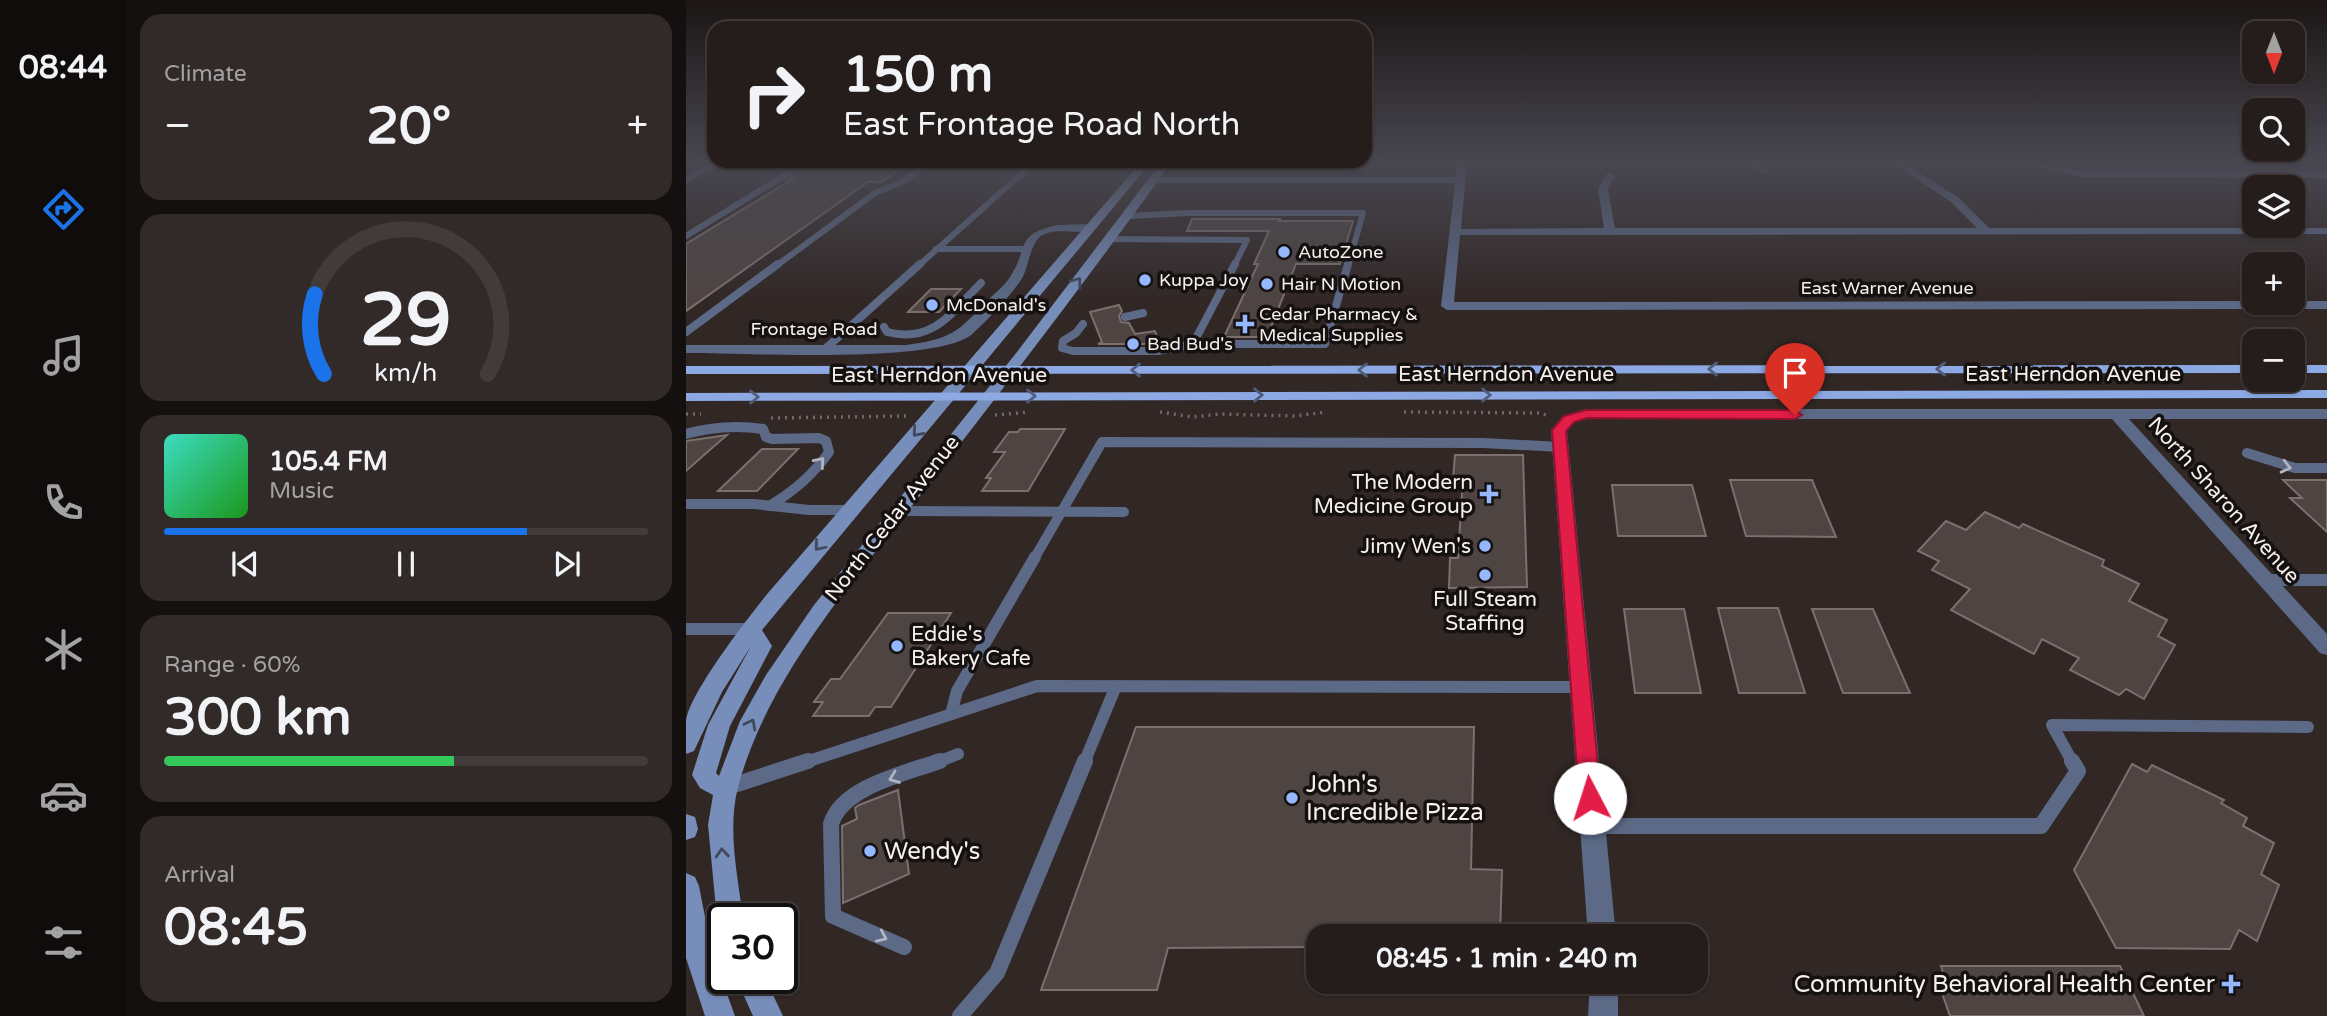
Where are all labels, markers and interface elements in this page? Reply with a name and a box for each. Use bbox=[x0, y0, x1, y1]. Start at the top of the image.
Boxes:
north arrow bbox=[2242, 21, 2305, 84]
map controls bbox=[2242, 21, 2305, 392]
text: 150 m bbox=[843, 46, 993, 105]
text: 08:44 bbox=[19, 49, 107, 87]
icon: right bbox=[728, 49, 819, 140]
text: Climate bbox=[164, 60, 247, 88]
text: 20° bbox=[366, 95, 451, 158]
button: search bbox=[2242, 98, 2305, 161]
text: − bbox=[164, 103, 191, 149]
text: + bbox=[627, 103, 648, 149]
text: East Frontage Road North bbox=[843, 106, 1240, 144]
button: layers bbox=[2242, 175, 2305, 238]
icon: directions bbox=[39, 185, 88, 234]
place label: AutoZone bbox=[1298, 241, 1383, 263]
marker: AutoZone bbox=[1276, 244, 1292, 260]
button: + bbox=[2242, 252, 2305, 315]
place label: Kuppa Joy bbox=[1159, 269, 1249, 291]
marker: Kuppa Joy bbox=[1137, 272, 1153, 288]
place label: Hair N Motion bbox=[1281, 273, 1401, 295]
marker: Hair N Motion bbox=[1259, 276, 1275, 292]
text: 29 bbox=[360, 277, 452, 365]
one-way arrow bbox=[1069, 277, 1082, 290]
street label: East Warner Avenue bbox=[1800, 277, 1974, 299]
place label: McDonald's bbox=[946, 294, 1046, 316]
marker: McDonald's bbox=[924, 297, 940, 313]
place label: Cedar Pharmacy & Medical Supplies bbox=[1259, 303, 1418, 346]
marker: Cedar Pharmacy & Medical Supplies bbox=[1237, 316, 1253, 332]
street label: Frontage Road bbox=[750, 318, 878, 340]
button: − bbox=[2242, 329, 2305, 392]
icon: music bbox=[39, 331, 88, 380]
place label: Bad Bud's bbox=[1147, 333, 1233, 355]
marker: Bad Bud's bbox=[1125, 336, 1141, 352]
pin bbox=[1765, 343, 1825, 415]
icon: arrive bbox=[1776, 354, 1814, 392]
text: km/h bbox=[375, 357, 437, 387]
one-way arrow bbox=[1708, 361, 1718, 377]
one-way arrow bbox=[1935, 361, 1946, 377]
one-way arrow bbox=[1130, 362, 1141, 378]
one-way arrow bbox=[1358, 362, 1368, 378]
street label: East Herndon Avenue bbox=[1398, 362, 1614, 387]
street label: East Herndon Avenue bbox=[1965, 362, 2181, 387]
street label: East Herndon Avenue bbox=[831, 363, 1047, 388]
one-way arrow bbox=[1253, 387, 1264, 403]
one-way arrow bbox=[1481, 387, 1491, 403]
one-way arrow bbox=[1026, 388, 1036, 404]
one-way arrow bbox=[749, 389, 760, 405]
street label: North Sharon Avenue bbox=[2142, 412, 2305, 589]
one-way arrow bbox=[913, 424, 925, 437]
street label: North Cedar Avenue bbox=[820, 430, 965, 606]
text: 105.4 FM bbox=[269, 446, 388, 477]
one-way arrow bbox=[812, 458, 824, 471]
one-way arrow bbox=[2280, 458, 2292, 473]
place label: The Modern Medicine Group bbox=[1314, 470, 1473, 519]
text: Music bbox=[269, 477, 334, 505]
icon: phone bbox=[39, 478, 88, 527]
marker: The Modern Medicine Group bbox=[1479, 484, 1499, 504]
place label: Jimy Wen's bbox=[1360, 534, 1471, 559]
one-way arrow bbox=[815, 537, 827, 550]
marker: Jimy Wen's bbox=[1477, 538, 1493, 554]
icon: previous bbox=[226, 545, 264, 583]
icon: pause bbox=[387, 545, 425, 583]
icon: next bbox=[548, 545, 586, 583]
marker: Full Steam Staffing bbox=[1477, 567, 1493, 583]
place label: Full Steam Staffing bbox=[1433, 587, 1537, 636]
place label: Eddie's Bakery Cafe bbox=[911, 622, 1031, 671]
icon: climate bbox=[39, 625, 88, 674]
marker: Eddie's Bakery Cafe bbox=[889, 638, 905, 654]
text: Range · 60% bbox=[164, 651, 300, 679]
text: 300 km bbox=[164, 686, 352, 749]
one-way arrow bbox=[742, 719, 756, 731]
position arrow bbox=[1553, 761, 1627, 835]
one-way arrow bbox=[888, 770, 900, 784]
place label: John's Incredible Pizza bbox=[1306, 770, 1484, 827]
icon: car bbox=[39, 771, 88, 820]
marker: John's Incredible Pizza bbox=[1284, 790, 1300, 806]
place label: Wendy's bbox=[884, 837, 980, 866]
marker: Wendy's bbox=[862, 843, 878, 859]
one-way arrow bbox=[715, 847, 730, 858]
text: Arrival bbox=[164, 861, 235, 889]
text: 08:45 bbox=[164, 896, 308, 959]
speed limit sign: 30 bbox=[707, 903, 798, 994]
icon: filters bbox=[39, 918, 88, 967]
one-way arrow bbox=[875, 929, 888, 943]
text: 08:45 · 1 min · 240 m bbox=[1376, 943, 1638, 974]
place label: Community Behavioral Health Center bbox=[1794, 970, 2216, 999]
marker: Community Behavioral Health Center bbox=[2221, 974, 2241, 994]

